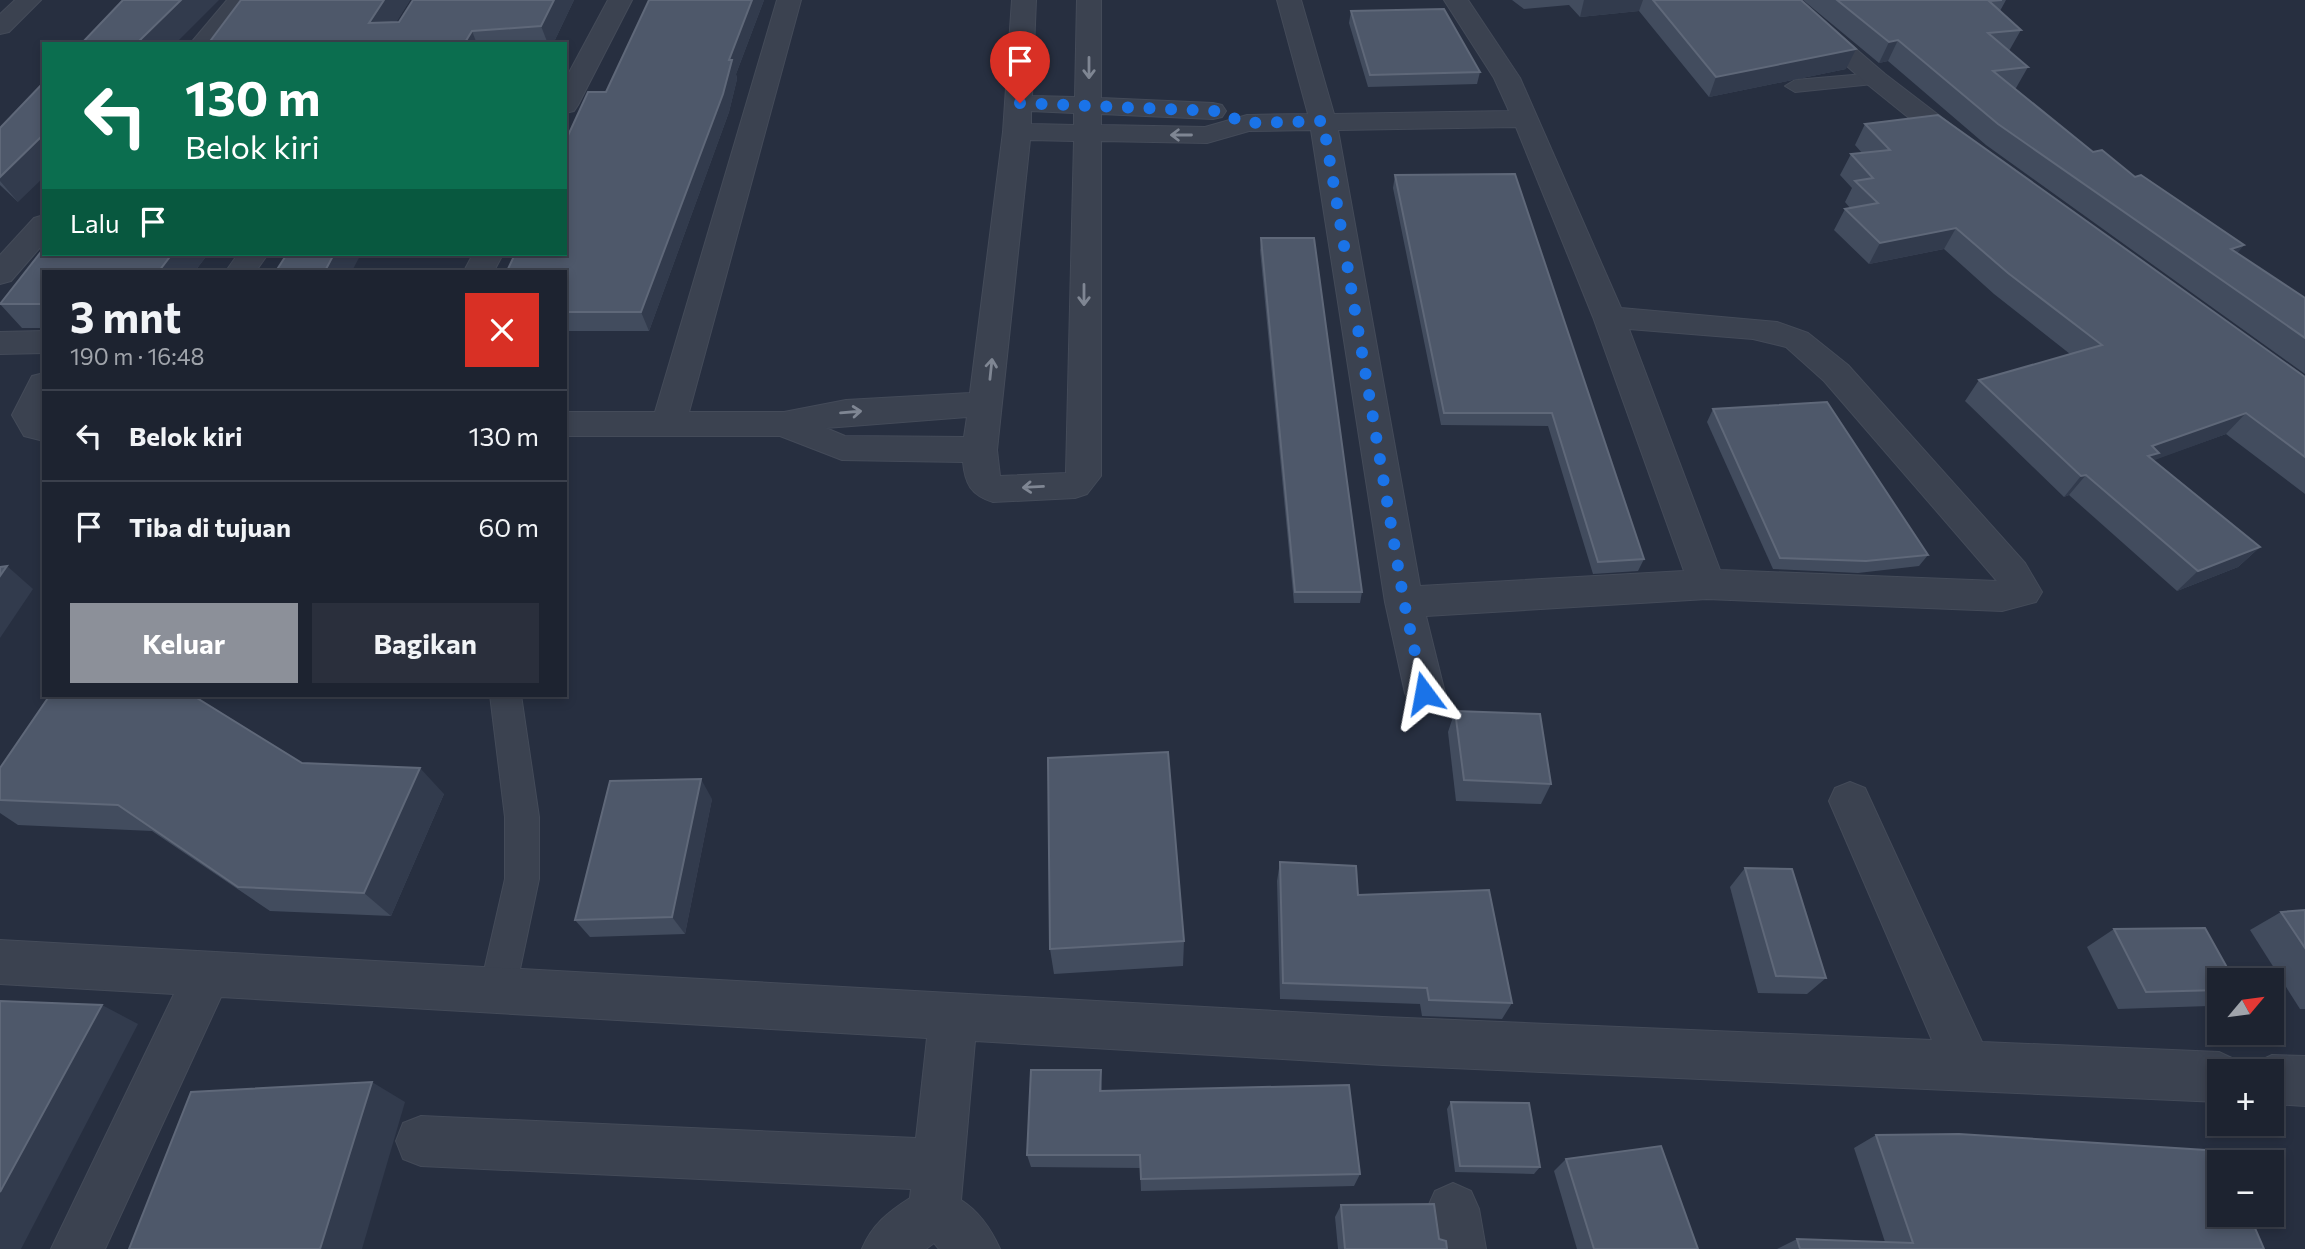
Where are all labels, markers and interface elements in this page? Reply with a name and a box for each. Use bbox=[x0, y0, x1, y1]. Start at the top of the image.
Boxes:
pin bbox=[990, 31, 1050, 103]
icon: arrive bbox=[1001, 42, 1039, 80]
one-way arrow bbox=[1082, 56, 1096, 79]
text: 130 m bbox=[185, 66, 320, 126]
icon: left bbox=[70, 70, 161, 161]
text: Belok kiri bbox=[185, 126, 320, 166]
one-way arrow bbox=[1170, 128, 1193, 142]
icon: arrive bbox=[134, 203, 172, 241]
text: Lalu bbox=[70, 207, 120, 238]
one-way arrow bbox=[1077, 284, 1091, 307]
text: 3 mnt bbox=[70, 290, 181, 342]
button: close bbox=[465, 293, 539, 367]
text: 190 m · 16:48 bbox=[70, 342, 205, 370]
one-way arrow bbox=[985, 358, 998, 381]
one-way arrow bbox=[839, 405, 862, 418]
icon: left bbox=[70, 417, 108, 455]
text: Belok kiri bbox=[129, 420, 243, 451]
text: 130 m bbox=[468, 420, 539, 451]
one-way arrow bbox=[1022, 481, 1044, 494]
icon: arrive bbox=[70, 508, 108, 546]
text: Tiba di tujuan bbox=[129, 511, 291, 542]
text: 60 m bbox=[479, 511, 539, 542]
button: Keluar bbox=[70, 603, 298, 683]
button: Bagikan bbox=[312, 603, 539, 683]
position arrow bbox=[1387, 656, 1461, 730]
north arrow bbox=[2207, 968, 2284, 1045]
map controls bbox=[2207, 968, 2284, 1227]
button: + bbox=[2207, 1059, 2284, 1136]
button: − bbox=[2207, 1150, 2284, 1227]

